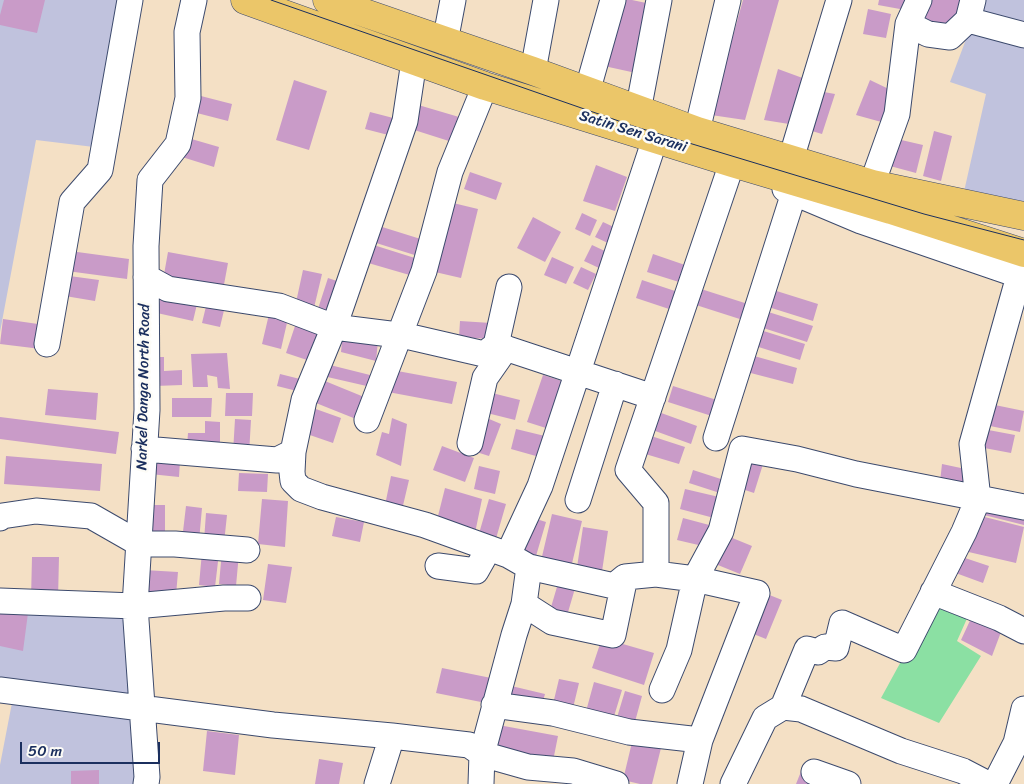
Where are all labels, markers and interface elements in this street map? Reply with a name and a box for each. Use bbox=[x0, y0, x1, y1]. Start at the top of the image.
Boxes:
street label: Satin Sen Sarani bbox=[577, 107, 689, 157]
street label: Narkel Danga North Road bbox=[134, 304, 154, 470]
scale bar bbox=[22, 732, 162, 764]
text: 50 m bbox=[28, 738, 62, 764]

